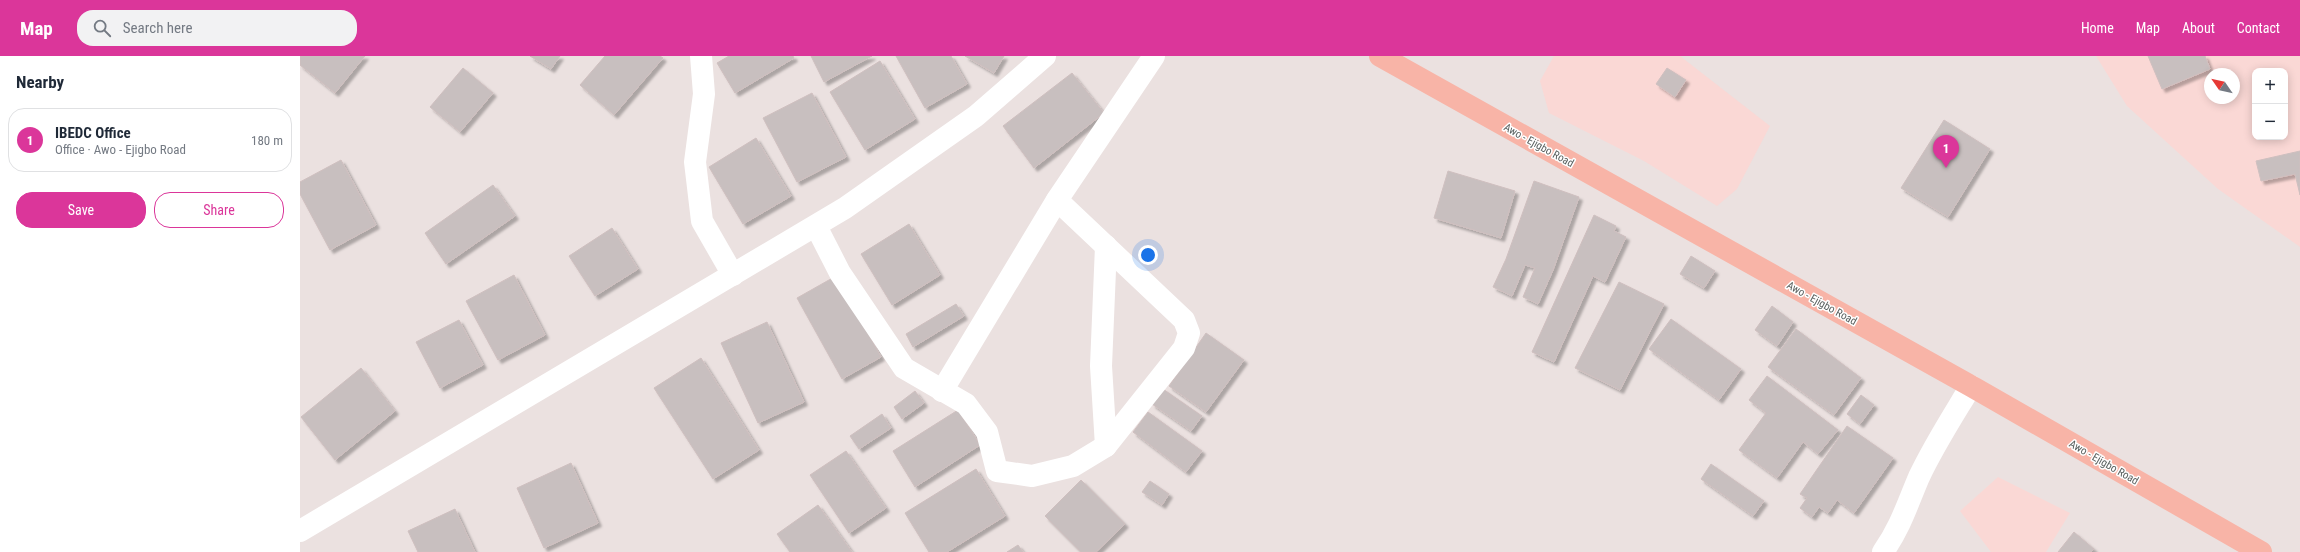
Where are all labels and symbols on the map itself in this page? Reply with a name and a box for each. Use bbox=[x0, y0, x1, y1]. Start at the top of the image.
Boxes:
north arrow bbox=[2204, 68, 2240, 104]
street label: Awo - Ejigbo Road bbox=[1501, 121, 1576, 170]
pin: 1 bbox=[1933, 135, 1959, 168]
your location bbox=[1138, 245, 1158, 265]
street label: Awo - Ejigbo Road bbox=[1784, 279, 1859, 328]
street label: Awo - Ejigbo Road bbox=[2067, 437, 2141, 488]

